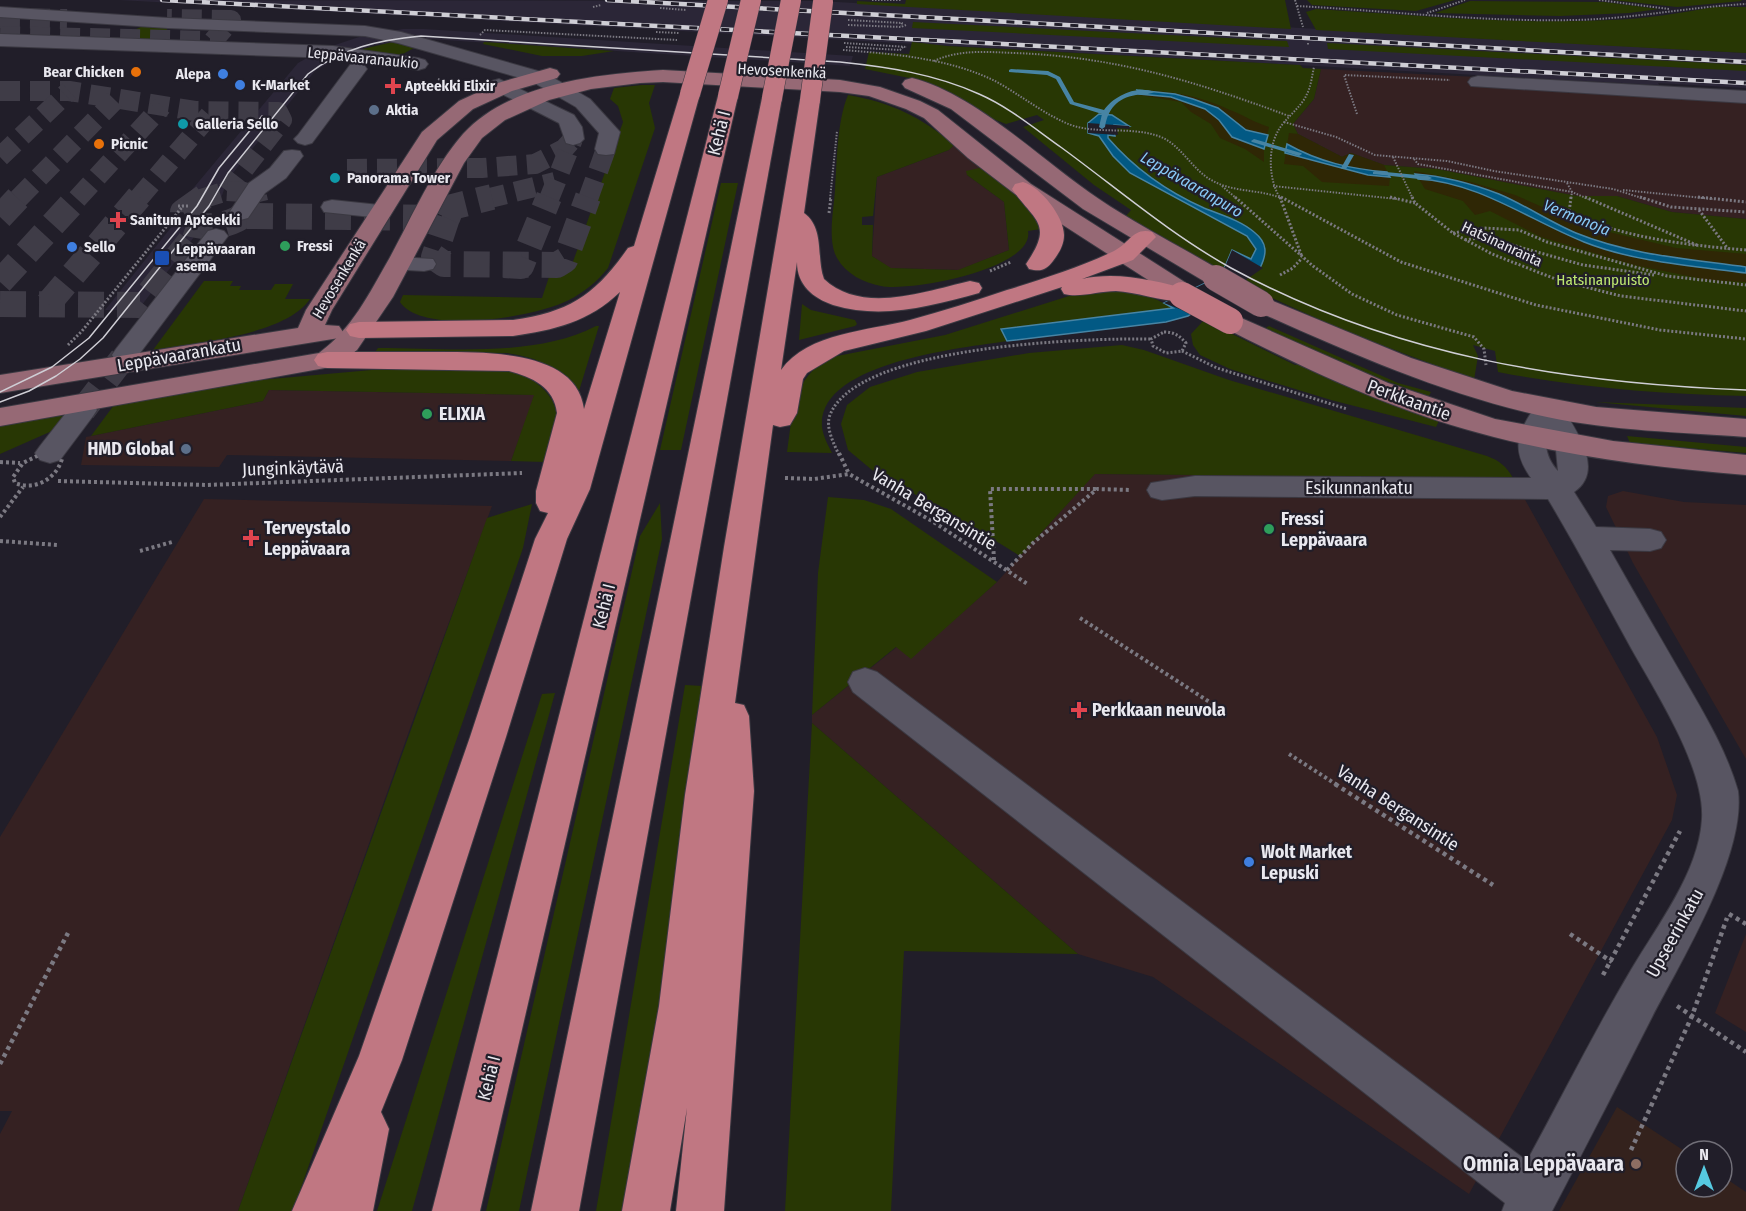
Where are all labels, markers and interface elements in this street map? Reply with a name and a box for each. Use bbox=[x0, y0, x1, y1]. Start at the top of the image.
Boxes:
street label: Leppävaaranaukio bbox=[307, 43, 420, 73]
street label: Hevosenkenkä bbox=[737, 60, 827, 82]
place label: Bear Chicken bbox=[43, 63, 124, 81]
marker: Bear Chicken bbox=[129, 65, 143, 79]
place label: Alepa bbox=[175, 65, 212, 83]
marker: Alepa bbox=[216, 67, 230, 81]
place label: K-Market bbox=[252, 76, 311, 94]
place label: Apteekki Elixir bbox=[404, 77, 496, 95]
marker: K-Market bbox=[233, 78, 247, 92]
marker: Apteekki Elixir bbox=[386, 79, 400, 93]
place label: Aktia bbox=[385, 101, 419, 119]
marker: Aktia bbox=[367, 103, 381, 117]
street label: Kehä I bbox=[703, 108, 735, 158]
place label: Galleria Sello bbox=[195, 115, 278, 133]
marker: Galleria Sello bbox=[176, 117, 190, 131]
place label: Picnic bbox=[111, 135, 148, 153]
marker: Picnic bbox=[92, 137, 106, 151]
water label: Leppävaaranpuro bbox=[1137, 147, 1246, 221]
place label: Panorama Tower bbox=[347, 169, 451, 187]
marker: Panorama Tower bbox=[328, 171, 342, 185]
water label: Vermonoja bbox=[1541, 195, 1613, 239]
place label: Sanitum Apteekki bbox=[130, 211, 240, 229]
marker: Sanitum Apteekki bbox=[111, 213, 125, 227]
street label: Hatsinanranta bbox=[1459, 217, 1545, 271]
street label: Hevosenkenkä bbox=[308, 236, 370, 322]
place label: Fressi bbox=[297, 237, 333, 255]
place label: Sello bbox=[84, 238, 116, 256]
marker: Fressi bbox=[278, 239, 292, 253]
marker: Sello bbox=[65, 240, 79, 254]
place label: Leppävaaran asema bbox=[176, 240, 256, 275]
marker: Leppävaaran asema bbox=[153, 249, 171, 267]
park label: Hatsinanpuisto bbox=[1556, 271, 1650, 289]
street label: Leppävaarankatu bbox=[115, 333, 243, 377]
street label: Perkkaantie bbox=[1364, 375, 1454, 425]
place label: ELIXIA bbox=[439, 403, 485, 425]
marker: ELIXIA bbox=[420, 407, 434, 421]
place label: HMD Global bbox=[87, 438, 174, 460]
marker: HMD Global bbox=[179, 442, 193, 456]
street label: Junginkäytävä bbox=[242, 455, 344, 481]
street label: Vanha Bergansintie bbox=[868, 463, 1000, 555]
street label: Esikunnankatu bbox=[1305, 477, 1413, 499]
place label: Fressi Leppävaara bbox=[1281, 508, 1367, 551]
place label: Terveystalo Leppävaara bbox=[264, 517, 351, 560]
marker: Fressi Leppävaara bbox=[1262, 522, 1276, 536]
marker: Terveystalo Leppävaara bbox=[242, 529, 260, 547]
street label: Kehä I bbox=[588, 581, 620, 631]
place label: Perkkaan neuvola bbox=[1092, 699, 1226, 721]
marker: Perkkaan neuvola bbox=[1070, 701, 1088, 719]
street label: Vanha Bergansintie bbox=[1333, 760, 1463, 856]
place label: Wolt Market Lepuski bbox=[1261, 841, 1353, 884]
marker: Wolt Market Lepuski bbox=[1242, 855, 1256, 869]
street label: Upseerinkatu bbox=[1642, 885, 1708, 981]
street label: Kehä I bbox=[473, 1053, 505, 1103]
north arrow bbox=[1674, 1139, 1734, 1199]
text: N bbox=[1699, 1145, 1709, 1164]
place label: Omnia Leppävaara bbox=[1463, 1151, 1624, 1177]
marker: Omnia Leppävaara bbox=[1629, 1157, 1643, 1171]

